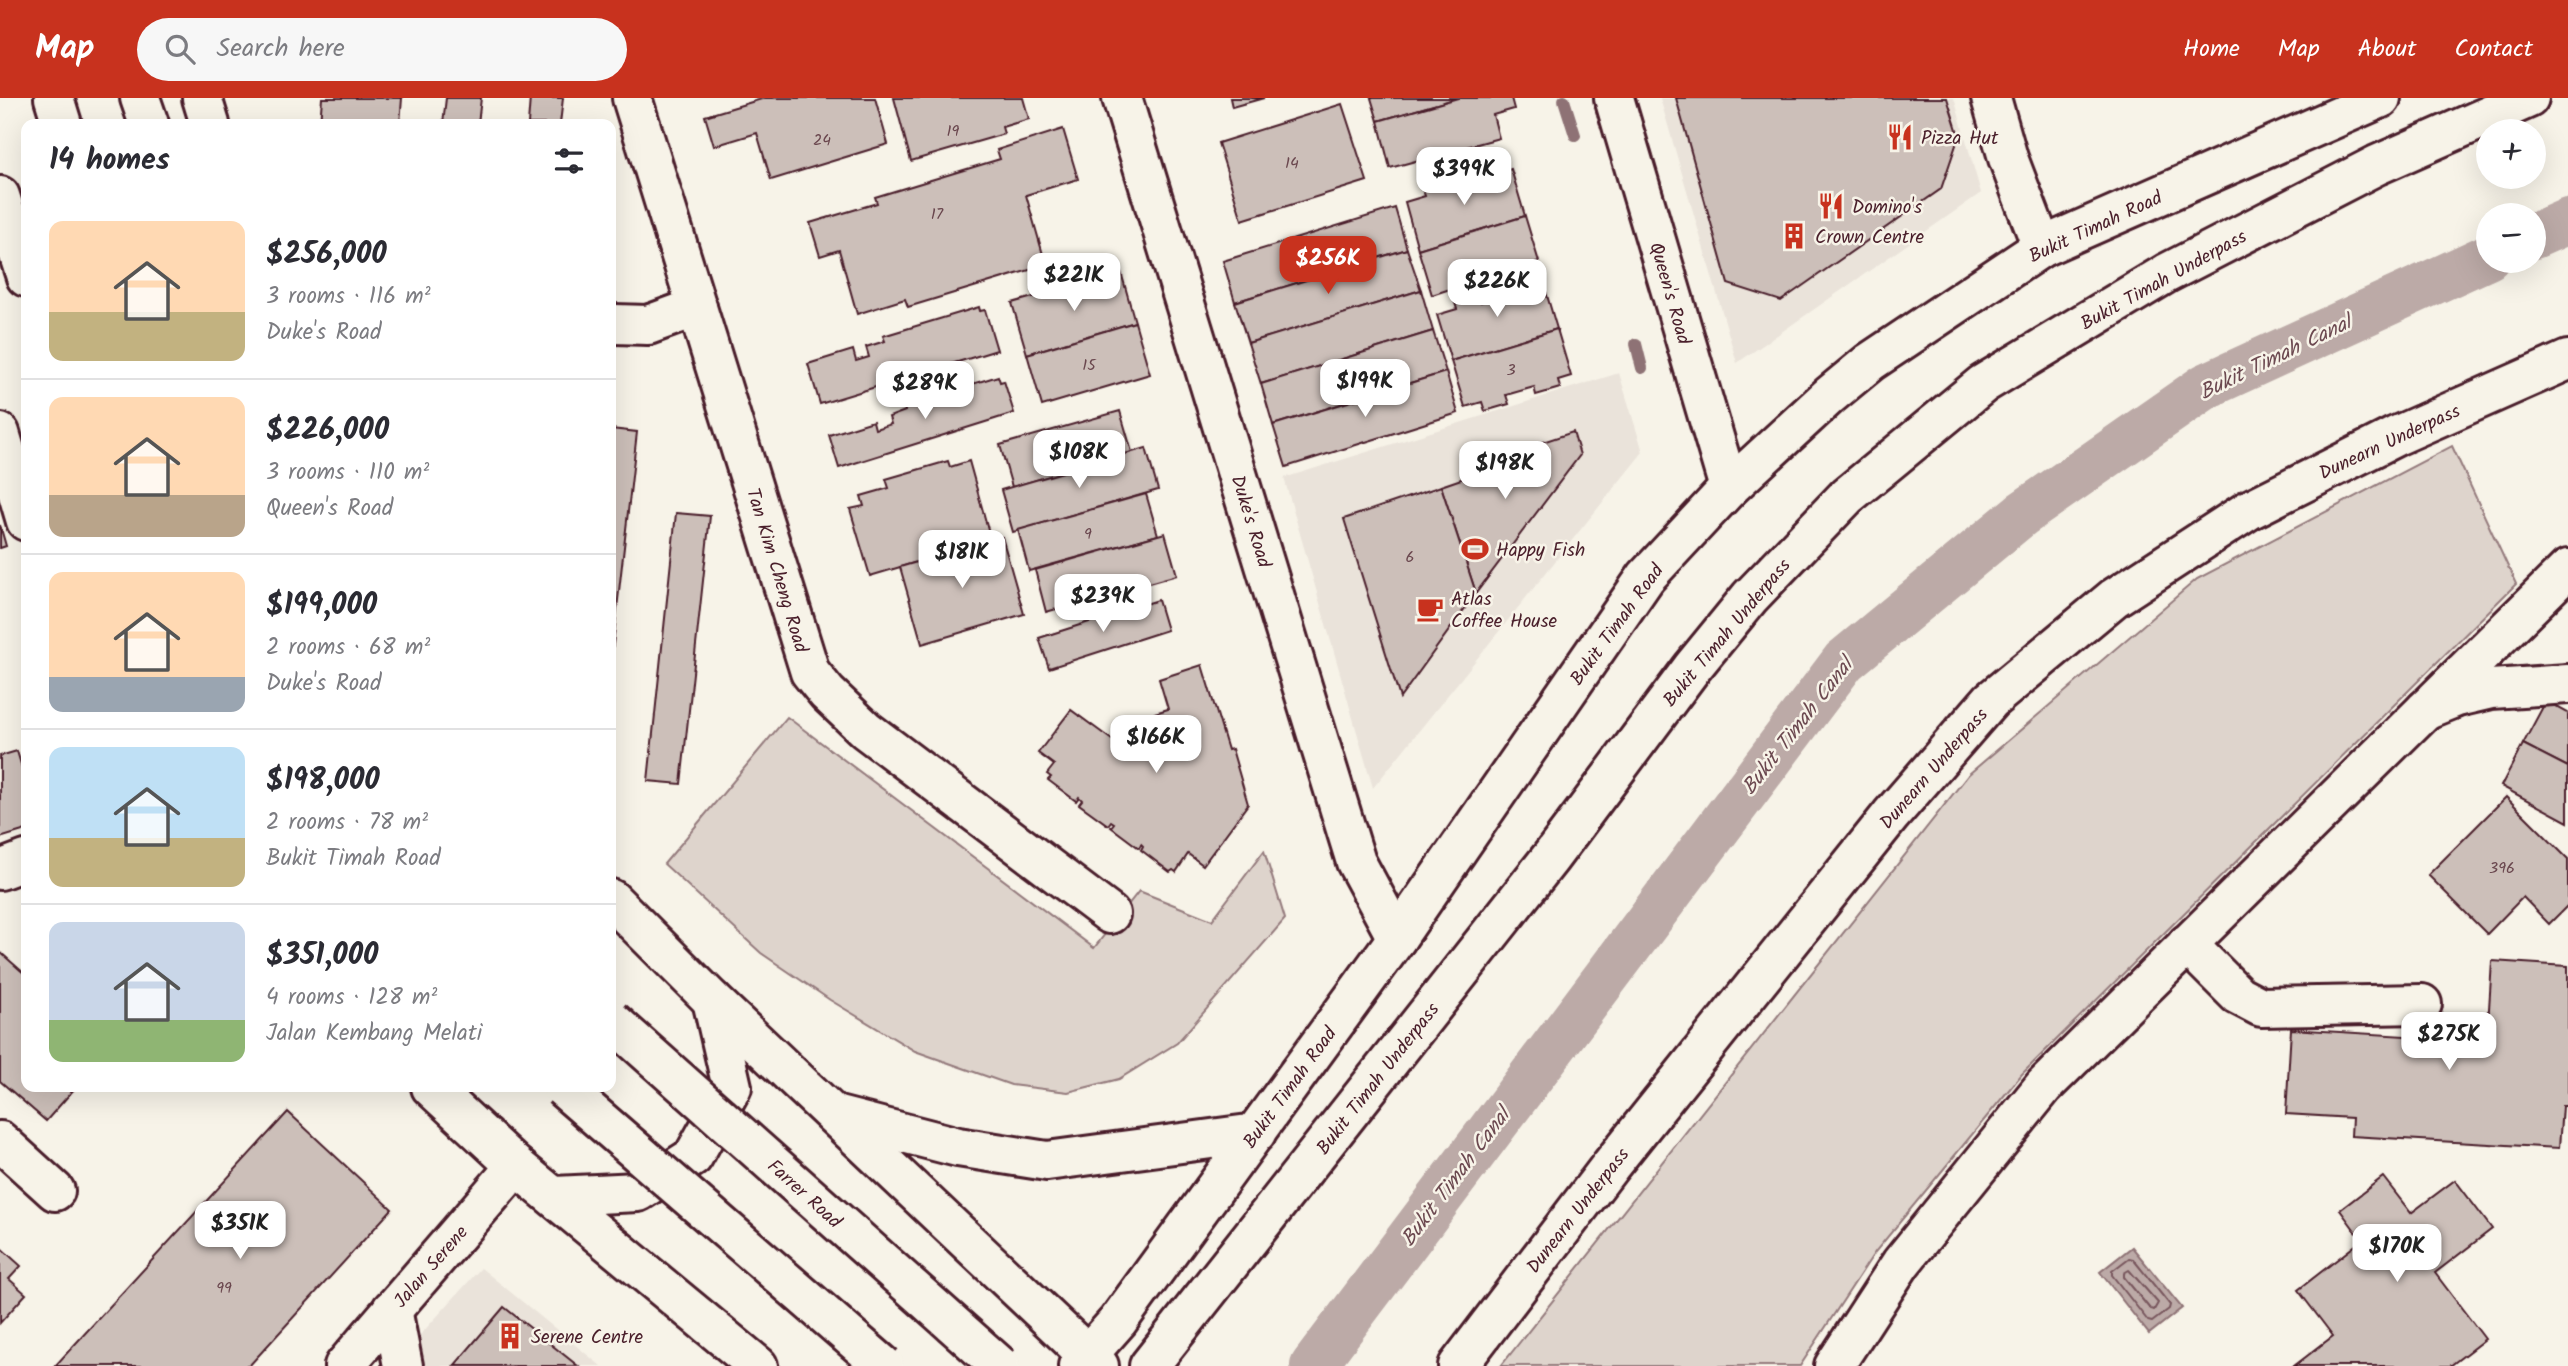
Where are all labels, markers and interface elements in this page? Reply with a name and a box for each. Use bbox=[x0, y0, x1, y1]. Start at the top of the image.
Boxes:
search box bbox=[137, 18, 627, 81]
text: Map bbox=[35, 23, 95, 76]
text: Search here bbox=[217, 28, 345, 70]
icon: search bbox=[161, 30, 199, 68]
text: Home bbox=[2183, 30, 2240, 69]
text: Map bbox=[2278, 30, 2320, 69]
text: About bbox=[2358, 30, 2416, 69]
text: Contact bbox=[2454, 30, 2533, 69]
house number: 19 bbox=[947, 119, 960, 144]
map controls bbox=[2476, 119, 2546, 273]
button: + bbox=[2476, 119, 2546, 189]
restaurant icon: Pizza Hut bbox=[1885, 122, 1915, 152]
place label: Pizza Hut bbox=[1921, 124, 1999, 154]
house number: 24 bbox=[813, 128, 831, 153]
text: 14 homes bbox=[49, 137, 170, 185]
icon: filters bbox=[550, 142, 588, 180]
pin: $399K bbox=[1415, 148, 1513, 207]
house number: 14 bbox=[1285, 151, 1299, 176]
text: $399K bbox=[1432, 152, 1496, 188]
street label: Bukit Timah Road bbox=[2024, 184, 2168, 272]
restaurant icon: Domino's bbox=[1816, 191, 1846, 221]
place label: Domino's bbox=[1852, 193, 1922, 223]
house number: 17 bbox=[931, 202, 944, 227]
button: − bbox=[2476, 203, 2546, 273]
building icon: Crown Centre bbox=[1779, 221, 1809, 251]
place label: Crown Centre bbox=[1815, 223, 1925, 253]
street label: Bukit Timah Underpass bbox=[2075, 223, 2253, 339]
text: $256,000 bbox=[266, 231, 387, 279]
pin: $256K bbox=[1279, 236, 1377, 296]
street label: Queen's Road bbox=[1640, 239, 1698, 349]
text: $256K bbox=[1296, 241, 1360, 277]
icon: home bbox=[105, 249, 189, 333]
pin: $221K bbox=[1025, 254, 1123, 313]
text: $221K bbox=[1043, 258, 1105, 294]
pin: $226K bbox=[1448, 260, 1546, 319]
text: $226K bbox=[1464, 264, 1530, 300]
text: 3 rooms · 116 m² bbox=[266, 279, 431, 315]
water label: Bukit Timah Canal bbox=[2194, 305, 2361, 410]
text: Duke's Road bbox=[266, 315, 382, 351]
house number: 15 bbox=[1082, 353, 1097, 378]
house number: 3 bbox=[1506, 358, 1516, 383]
pin: $199K bbox=[1316, 360, 1414, 419]
pin: $289K bbox=[876, 362, 974, 421]
text: $199K bbox=[1336, 364, 1394, 400]
text: $289K bbox=[892, 366, 958, 402]
street label: Dunearn Underpass bbox=[2314, 397, 2466, 489]
text: $226,000 bbox=[266, 407, 389, 455]
icon: home bbox=[105, 425, 189, 509]
pin: $108K bbox=[1030, 430, 1128, 490]
text: $108K bbox=[1049, 435, 1109, 471]
pin: $198K bbox=[1456, 442, 1554, 501]
text: $198K bbox=[1475, 446, 1535, 482]
text: 3 rooms · 110 m² bbox=[266, 455, 429, 491]
street label: Duke's Road bbox=[1222, 472, 1279, 572]
street label: Tan Kim Cheng Road bbox=[737, 485, 815, 657]
text: Queen's Road bbox=[266, 491, 393, 527]
house number: 9 bbox=[1084, 522, 1092, 547]
pin: $181K bbox=[913, 531, 1011, 590]
sports icon: Happy Fish bbox=[1460, 534, 1490, 564]
text: $181K bbox=[935, 535, 989, 571]
place label: Happy Fish bbox=[1496, 536, 1585, 566]
house number: 6 bbox=[1406, 545, 1414, 570]
street label: Bukit Timah Underpass bbox=[1656, 552, 1799, 714]
street label: Bukit Timah Road bbox=[1563, 558, 1672, 692]
pin: $239K bbox=[1054, 574, 1152, 634]
text: $239K bbox=[1070, 579, 1136, 615]
text: $199,000 bbox=[266, 582, 377, 630]
place label: Atlas Coffee House bbox=[1451, 585, 1558, 637]
cafe icon: Atlas Coffee House bbox=[1415, 594, 1445, 624]
icon: home bbox=[105, 600, 189, 684]
text: 2 rooms · 68 m² bbox=[266, 630, 430, 666]
water label: Bukit Timah Canal bbox=[1734, 648, 1865, 802]
text: Duke's Road bbox=[266, 666, 382, 702]
street label: Dunearn Underpass bbox=[1873, 702, 1996, 837]
pin: $166K bbox=[1107, 716, 1205, 775]
text: $166K bbox=[1126, 720, 1186, 756]
text: $198,000 bbox=[266, 757, 380, 805]
icon: home bbox=[105, 775, 189, 859]
text: 2 rooms · 78 m² bbox=[266, 805, 428, 841]
text: Bukit Timah Road bbox=[266, 841, 441, 877]
house number: 396 bbox=[2489, 856, 2515, 881]
text: $351,000 bbox=[266, 932, 378, 980]
icon: home bbox=[105, 950, 189, 1034]
text: 4 rooms · 128 m² bbox=[266, 980, 437, 1016]
street label: Bukit Timah Underpass bbox=[1309, 997, 1448, 1162]
pin: $275K bbox=[2400, 1012, 2498, 1072]
text: Jalan Kembang Melati bbox=[266, 1016, 482, 1052]
text: $275K bbox=[2417, 1017, 2481, 1053]
street label: Bukit Timah Road bbox=[1236, 1021, 1345, 1155]
water label: Bukit Timah Canal bbox=[1393, 1099, 1522, 1254]
street label: Dunearn Underpass bbox=[1520, 1142, 1637, 1281]
street label: Farrer Road bbox=[759, 1153, 848, 1237]
pin: $351K bbox=[191, 1202, 289, 1261]
text: $351K bbox=[211, 1206, 269, 1242]
street label: Jalan Serene bbox=[387, 1219, 476, 1315]
pin: $170K bbox=[2348, 1224, 2446, 1284]
text: $170K bbox=[2368, 1229, 2426, 1265]
house number: 99 bbox=[216, 1276, 232, 1301]
building icon: Serene Centre bbox=[495, 1321, 525, 1351]
place label: Serene Centre bbox=[531, 1323, 643, 1353]

